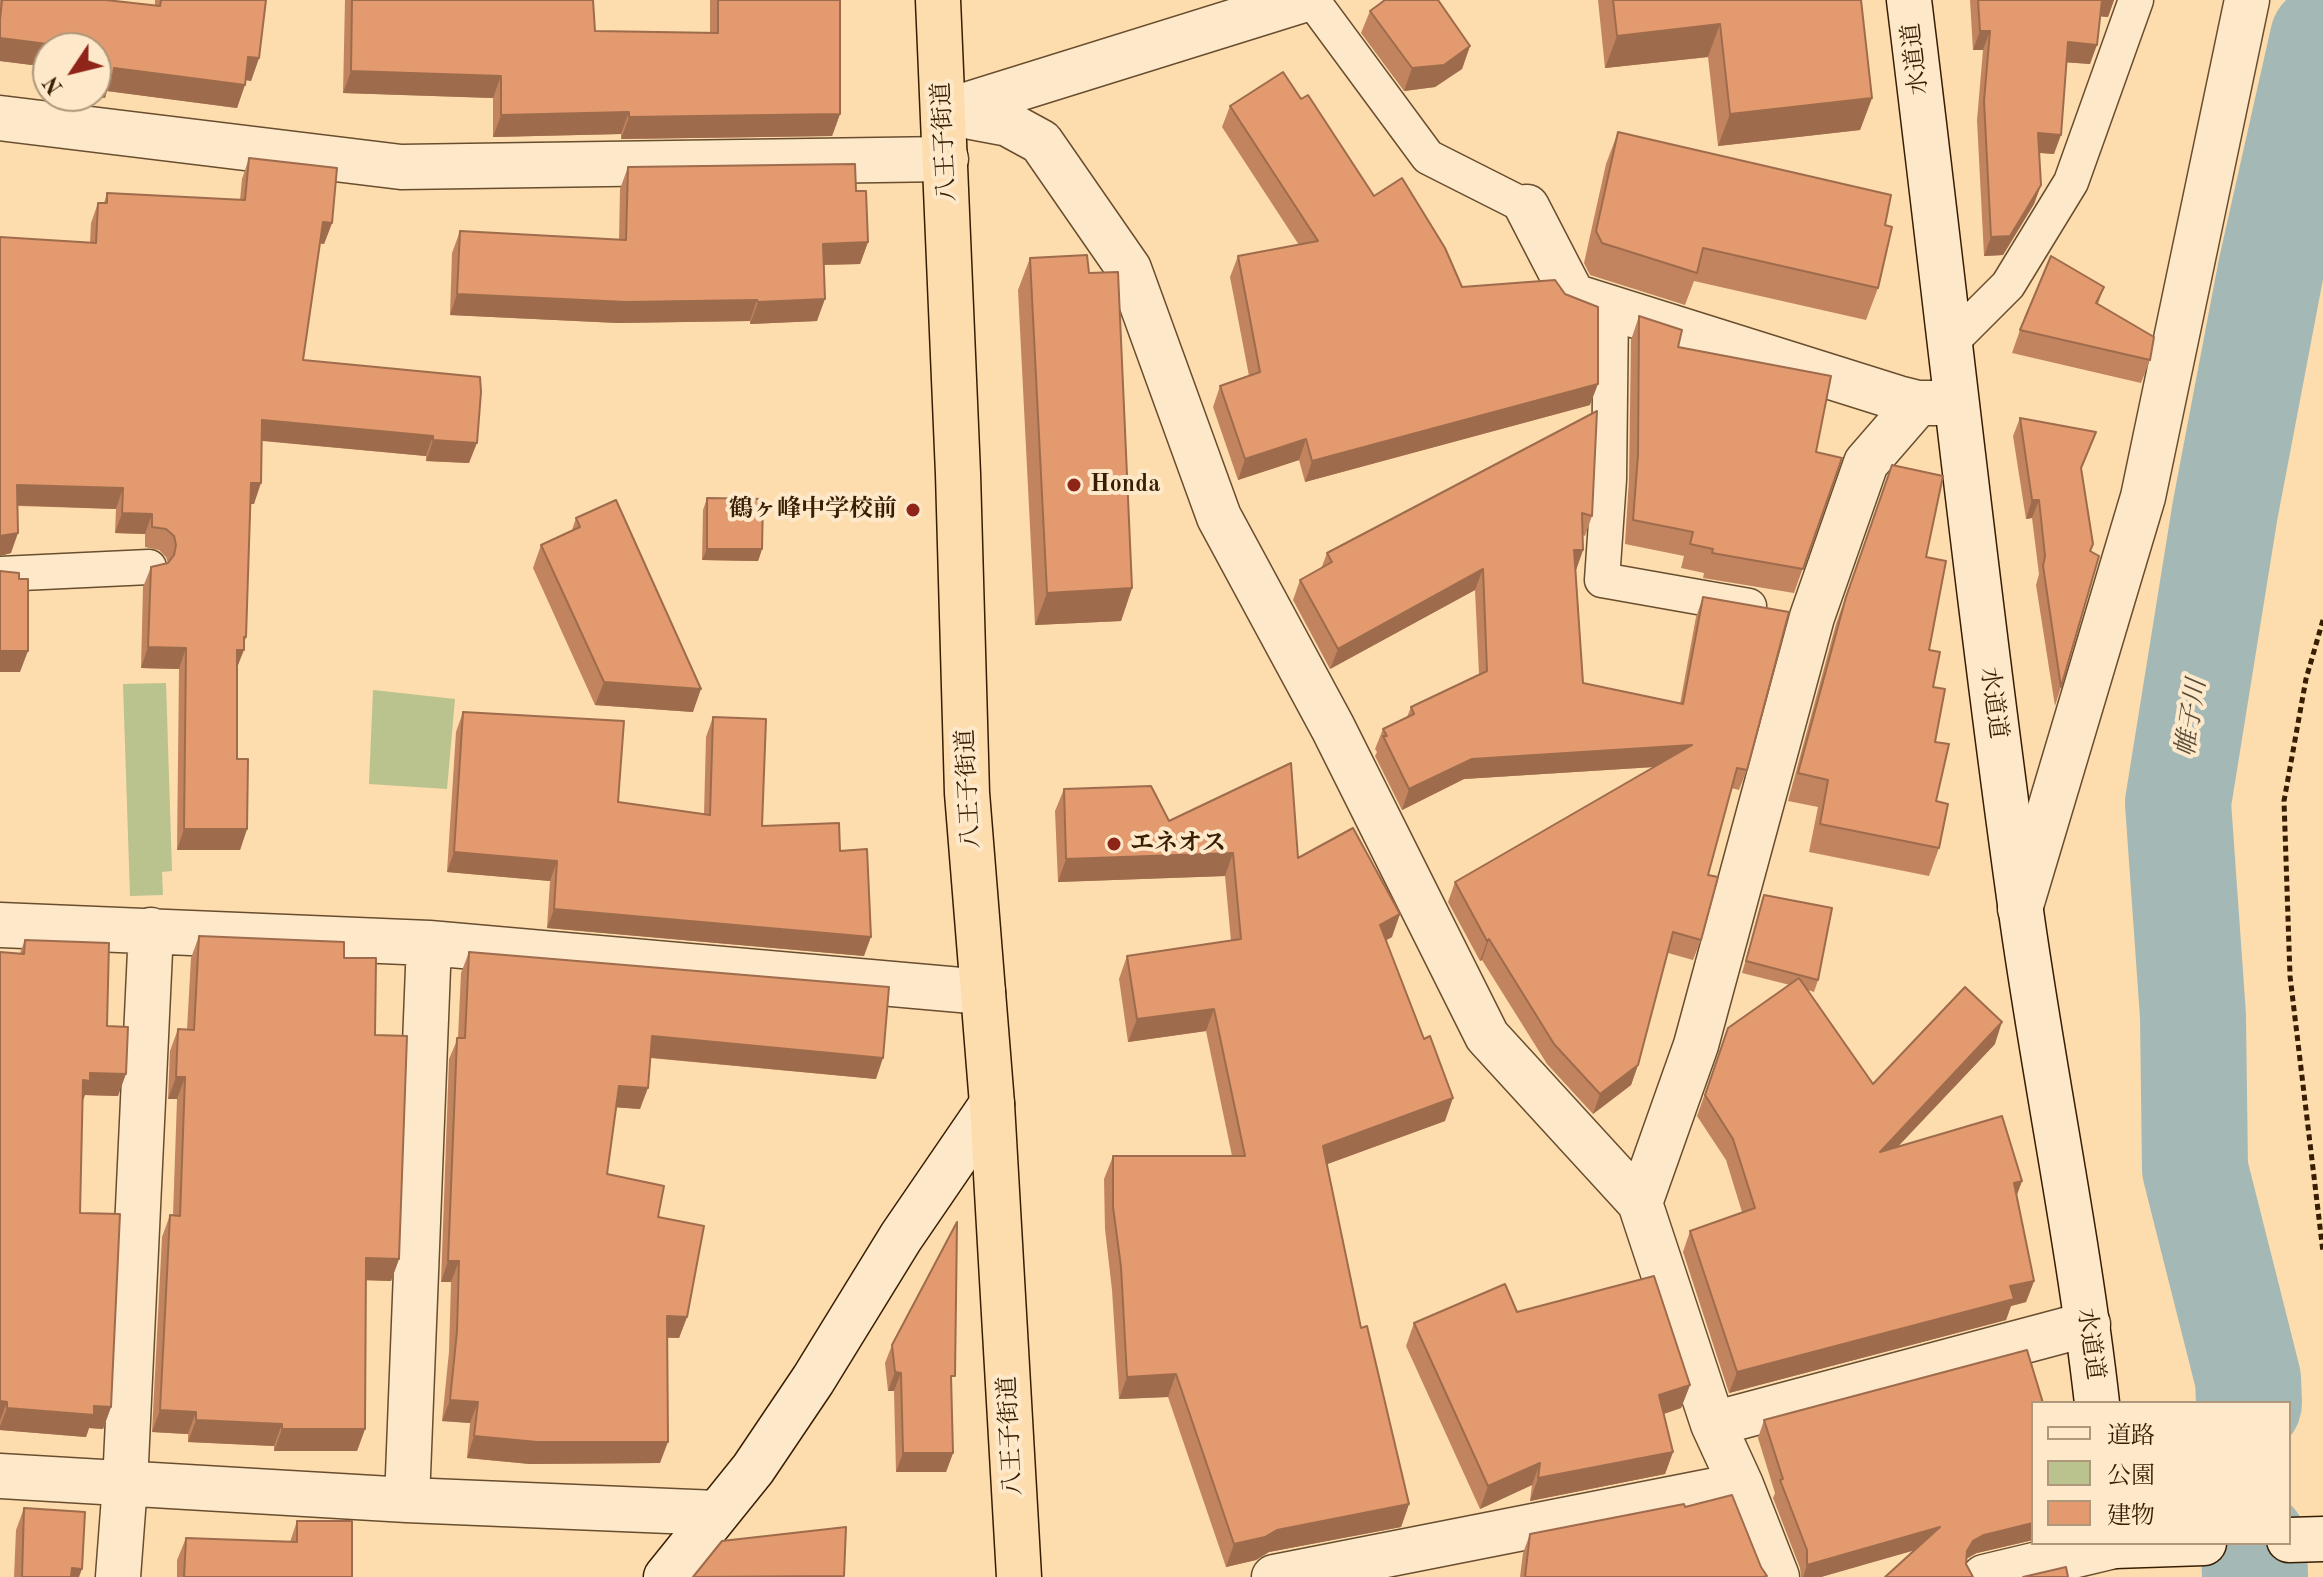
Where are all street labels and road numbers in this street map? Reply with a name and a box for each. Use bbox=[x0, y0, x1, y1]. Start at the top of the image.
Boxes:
street label: 水道道 bbox=[1897, 22, 1935, 96]
street label: 八王子街道 bbox=[927, 81, 963, 203]
street label: 水道道 bbox=[1974, 665, 2012, 741]
street label: 八王子街道 bbox=[951, 728, 987, 850]
street label: 水道道 bbox=[2071, 1306, 2109, 1382]
street label: 八王子街道 bbox=[993, 1375, 1029, 1497]

